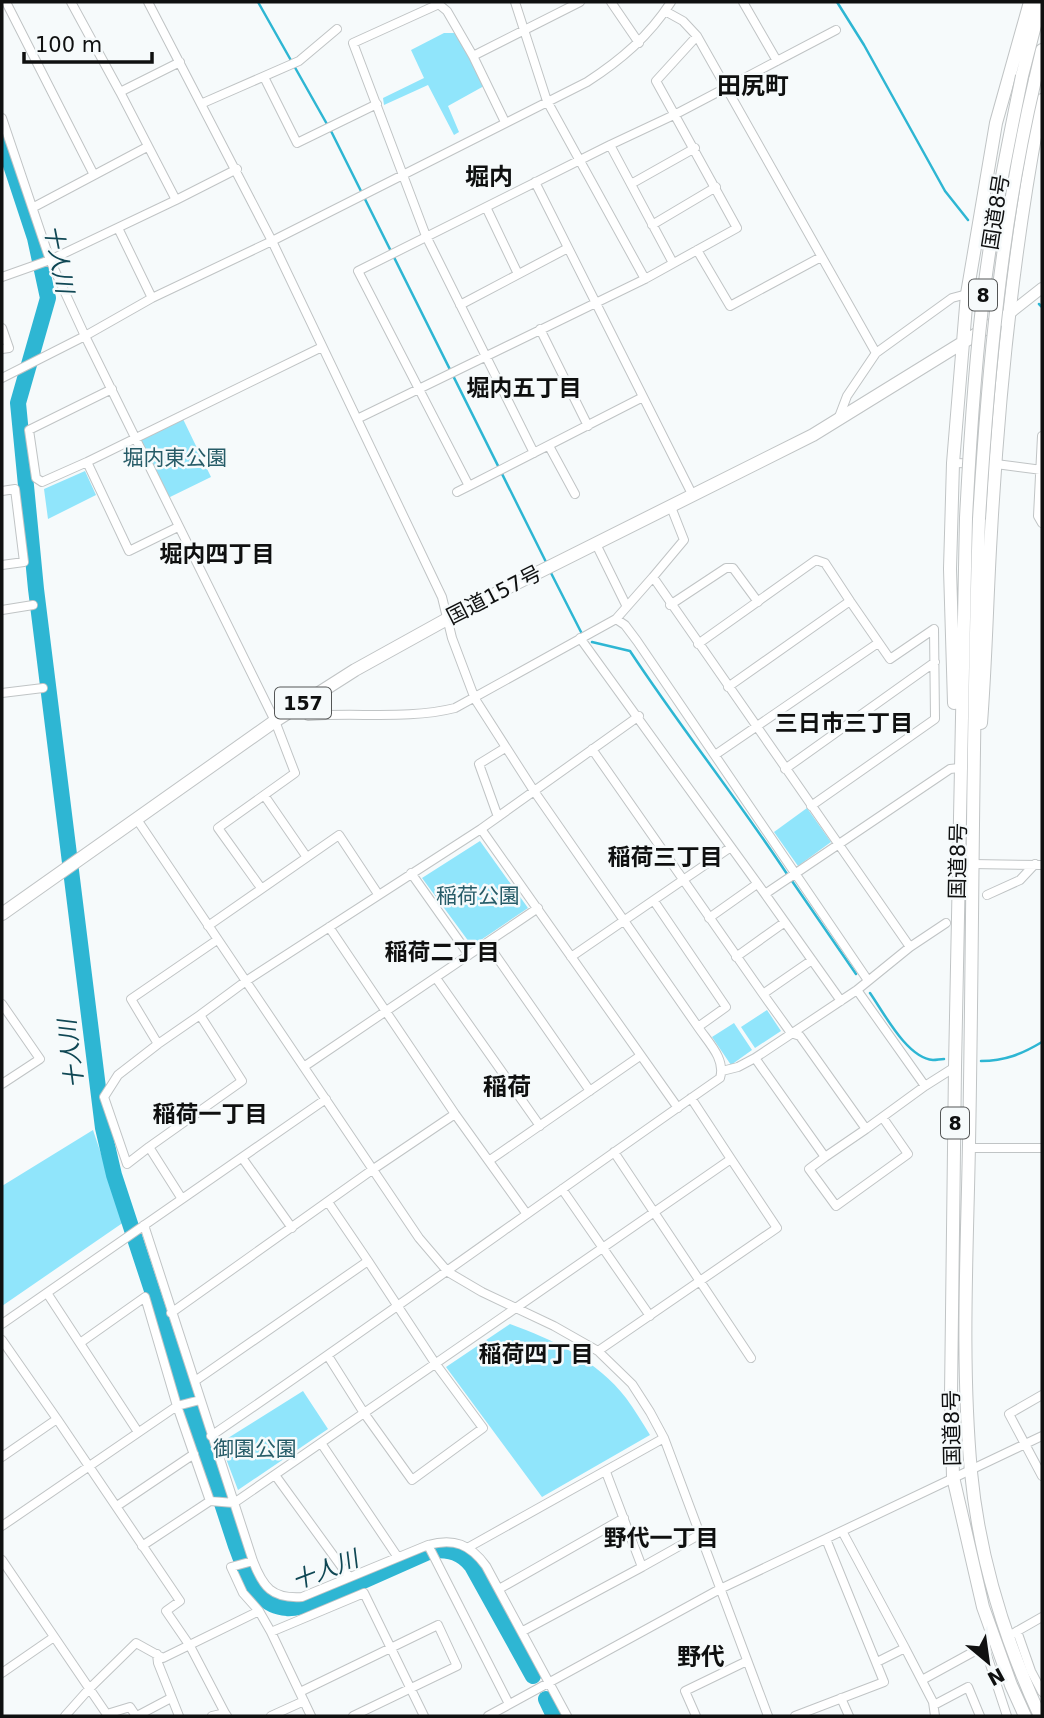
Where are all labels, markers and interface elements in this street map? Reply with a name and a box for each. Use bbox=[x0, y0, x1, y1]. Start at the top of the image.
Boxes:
scale bar bbox=[24, 21, 152, 65]
text: 100 m bbox=[35, 33, 102, 57]
district label: 田尻町 bbox=[717, 72, 789, 100]
district label: 堀内 bbox=[465, 163, 513, 191]
street label: 国道8号 bbox=[978, 172, 1014, 252]
water label: 十人川 bbox=[40, 223, 79, 298]
road number: 8 bbox=[969, 280, 997, 310]
district label: 堀内五丁目 bbox=[467, 375, 582, 401]
park label: 堀内東公園 bbox=[123, 446, 228, 470]
district label: 堀内四丁目 bbox=[160, 541, 275, 567]
street label: 国道157号 bbox=[443, 561, 545, 629]
road number: 157 bbox=[275, 688, 331, 718]
district label: 三日市三丁目 bbox=[775, 710, 913, 736]
street label: 国道8号 bbox=[945, 823, 971, 899]
district label: 稲荷三丁目 bbox=[608, 844, 723, 870]
park label: 稲荷公園 bbox=[436, 884, 520, 908]
district label: 稲荷二丁目 bbox=[385, 939, 500, 965]
water label: 十人川 bbox=[54, 1015, 88, 1090]
district label: 稲荷 bbox=[483, 1073, 531, 1101]
district label: 稲荷一丁目 bbox=[153, 1101, 268, 1127]
road number: 8 bbox=[941, 1107, 969, 1138]
district label: 稲荷四丁目 bbox=[479, 1341, 594, 1367]
street label: 国道8号 bbox=[939, 1390, 965, 1466]
park label: 御園公園 bbox=[213, 1437, 297, 1461]
district label: 野代一丁目 bbox=[604, 1525, 719, 1551]
water label: 十人川 bbox=[288, 1544, 365, 1595]
north arrow bbox=[953, 1627, 1023, 1697]
district label: 野代 bbox=[677, 1643, 725, 1671]
text: N bbox=[984, 1663, 1009, 1690]

